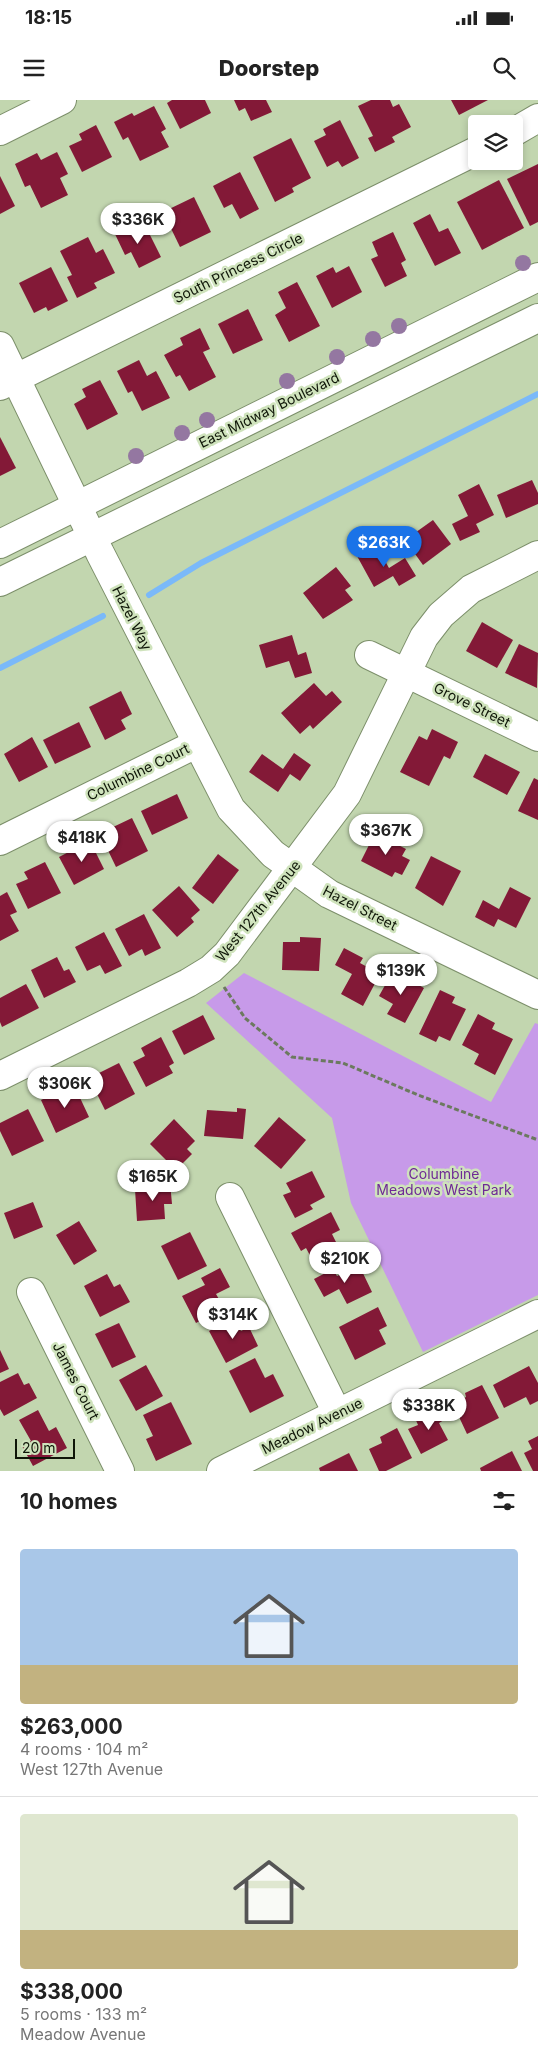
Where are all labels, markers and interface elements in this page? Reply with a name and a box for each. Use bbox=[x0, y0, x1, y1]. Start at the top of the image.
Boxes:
text: 18:15 bbox=[25, 6, 72, 29]
icon: menu bbox=[20, 54, 48, 82]
icon: search bbox=[490, 54, 518, 82]
text: Doorstep bbox=[219, 55, 319, 81]
map controls bbox=[468, 115, 523, 170]
button: layers bbox=[468, 115, 523, 170]
pin: $336K bbox=[103, 202, 173, 245]
text: $336K bbox=[111, 209, 165, 229]
street label: South Princess Circle bbox=[170, 229, 305, 306]
street label: East Midway Boulevard bbox=[196, 368, 342, 451]
pin: $263K bbox=[349, 526, 419, 568]
text: $263K bbox=[358, 532, 410, 552]
street label: Hazel Way bbox=[109, 583, 156, 653]
street label: Grove Street bbox=[431, 679, 514, 731]
street label: Columbine Court bbox=[84, 739, 192, 804]
pin: $367K bbox=[351, 814, 421, 856]
pin: $418K bbox=[47, 820, 117, 863]
text: $367K bbox=[360, 820, 412, 840]
text: $418K bbox=[57, 827, 107, 847]
street label: West 127th Avenue bbox=[212, 857, 304, 965]
street label: Hazel Street bbox=[320, 882, 400, 934]
pin: $139K bbox=[366, 954, 436, 996]
text: $139K bbox=[376, 960, 426, 980]
pin: $306K bbox=[30, 1066, 100, 1109]
text: $306K bbox=[38, 1073, 92, 1093]
pin: $165K bbox=[118, 1160, 188, 1202]
park label: Columbine Meadows West Park bbox=[376, 1165, 512, 1198]
text: $165K bbox=[128, 1166, 178, 1186]
pin: $210K bbox=[310, 1242, 380, 1284]
text: $210K bbox=[320, 1248, 370, 1268]
pin: $314K bbox=[198, 1298, 268, 1340]
text: $314K bbox=[208, 1304, 258, 1324]
street label: James Court bbox=[50, 1339, 103, 1423]
pin: $338K bbox=[394, 1388, 464, 1431]
street label: Meadow Avenue bbox=[259, 1394, 365, 1457]
text: $338K bbox=[402, 1395, 456, 1415]
scale bar bbox=[15, 1436, 75, 1459]
text: 20 m bbox=[22, 1439, 56, 1456]
icon: filters bbox=[490, 1487, 518, 1515]
text: 10 homes bbox=[20, 1489, 118, 1514]
icon: home bbox=[224, 1581, 314, 1671]
text: $263,000 bbox=[20, 1714, 123, 1739]
text: 4 rooms · 104 m² bbox=[20, 1739, 148, 1759]
text: West 127th Avenue bbox=[20, 1759, 163, 1779]
icon: home bbox=[224, 1847, 314, 1937]
text: $338,000 bbox=[20, 1979, 123, 2004]
text: 5 rooms · 133 m² bbox=[20, 2004, 147, 2024]
text: Meadow Avenue bbox=[20, 2024, 146, 2044]

